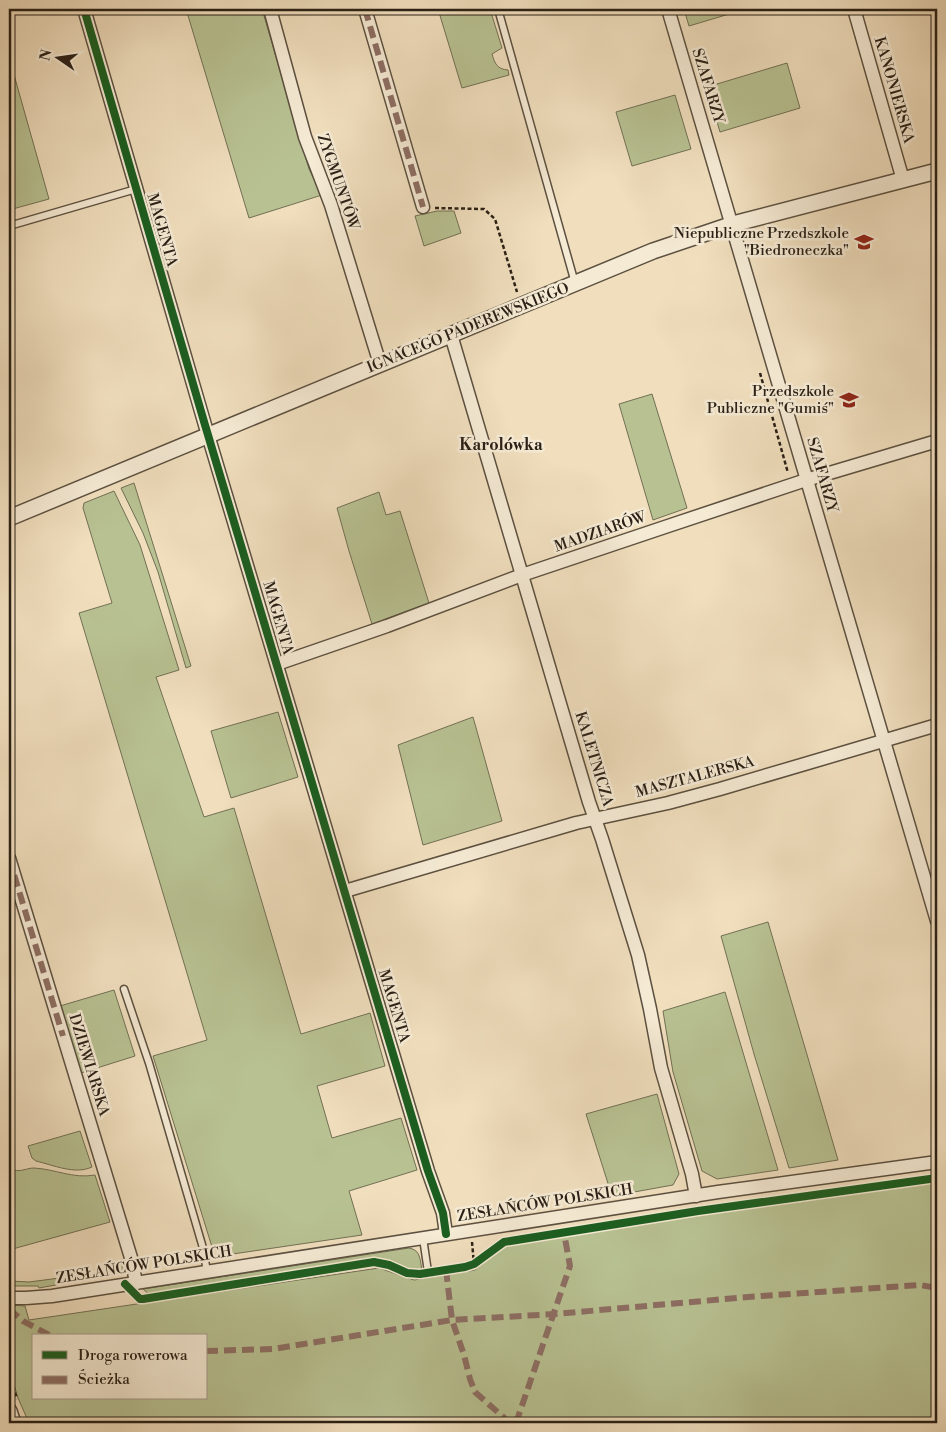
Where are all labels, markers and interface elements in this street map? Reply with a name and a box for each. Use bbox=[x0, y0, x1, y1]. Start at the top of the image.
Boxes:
north arrow bbox=[32, 32, 82, 82]
street label: KANONIERSKA bbox=[870, 35, 918, 146]
street label: SZAFARZY bbox=[688, 46, 729, 127]
text: N bbox=[36, 48, 56, 63]
street label: ZYGMUNTÓW bbox=[313, 131, 364, 233]
street label: MAGENTA bbox=[142, 191, 182, 270]
place label: Niepubliczne Przedszkole "Biedroneczka" bbox=[674, 224, 849, 260]
school or university icon: Niepubliczne Przedszkole "Biedroneczka" bbox=[853, 231, 875, 253]
street label: IGNACEGO PADEREWSKIEGO bbox=[364, 278, 572, 377]
place label: Przedszkole Publiczne "Gumiś" bbox=[707, 382, 834, 418]
school or university icon: Przedszkole Publiczne "Gumiś" bbox=[838, 389, 860, 411]
district label: Karolówka bbox=[459, 435, 543, 455]
street label: SZAFARZY bbox=[802, 435, 842, 516]
street label: MADZIARÓW bbox=[551, 506, 649, 557]
street label: MAGENTA bbox=[258, 579, 298, 658]
street label: KALETNICZA bbox=[571, 709, 618, 810]
street label: MASZTALERSKA bbox=[633, 752, 757, 802]
street label: MAGENTA bbox=[374, 967, 414, 1046]
street label: DZIEWIARSKA bbox=[64, 1011, 114, 1119]
street label: ZESŁAŃCÓW POLSKICH bbox=[456, 1179, 634, 1226]
street label: ZESŁAŃCÓW POLSKICH bbox=[55, 1241, 233, 1288]
legend bbox=[32, 1334, 208, 1400]
text: Droga rowerowa bbox=[78, 1346, 188, 1365]
text: Ścieżka bbox=[78, 1369, 130, 1389]

